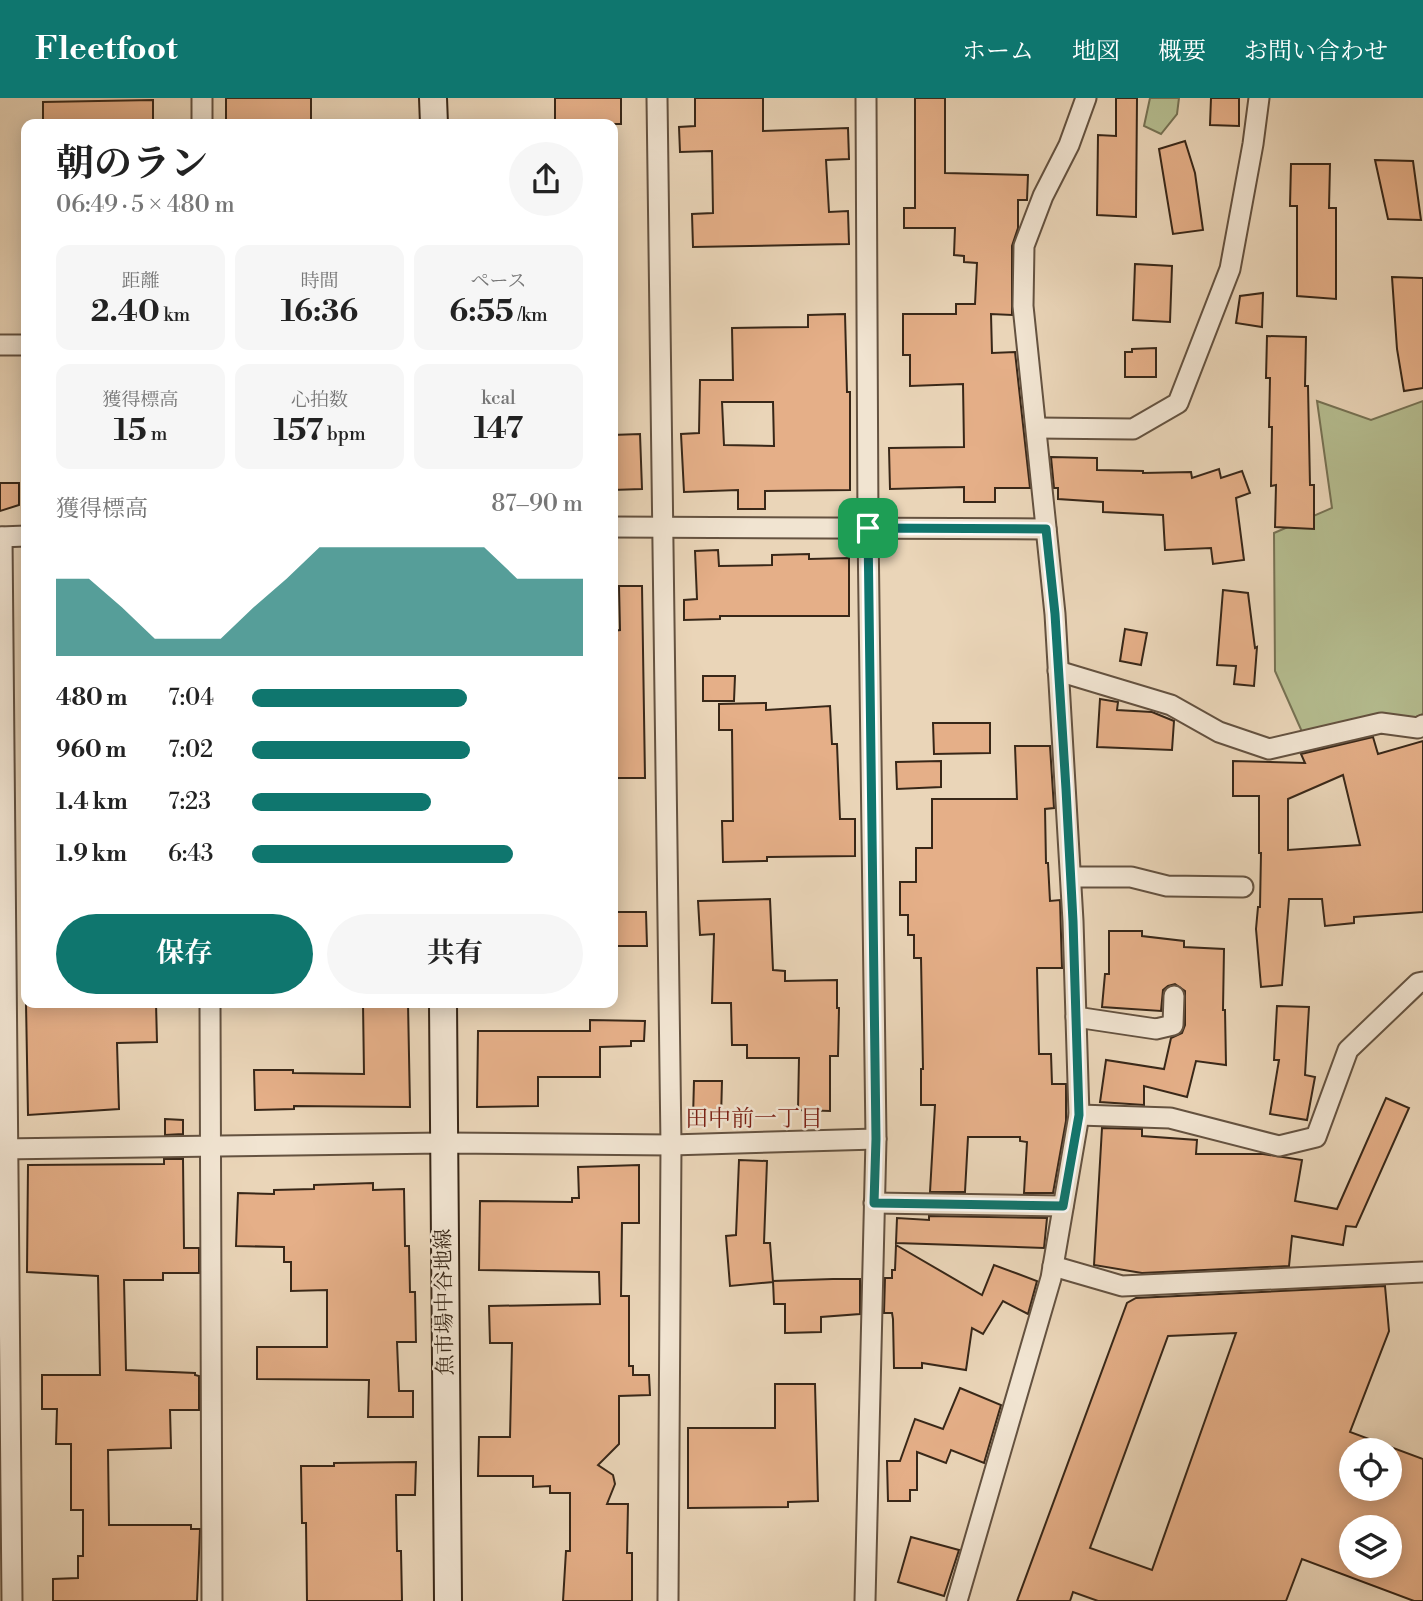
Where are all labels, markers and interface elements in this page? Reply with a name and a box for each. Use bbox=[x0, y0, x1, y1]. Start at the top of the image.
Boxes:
text: Fleetfoot bbox=[35, 29, 178, 70]
text: ホーム bbox=[962, 37, 1034, 67]
text: 地図 bbox=[1072, 37, 1120, 67]
text: 概要 bbox=[1158, 37, 1206, 67]
text: お問い合わせ bbox=[1244, 37, 1388, 67]
text: 朝のラン bbox=[56, 141, 208, 188]
button: share bbox=[509, 142, 583, 216]
text: 06:49 · 5 × 480 m bbox=[56, 191, 235, 219]
text: 距離 bbox=[121, 269, 160, 293]
text: 時間 bbox=[300, 269, 339, 293]
text: ペース bbox=[470, 269, 527, 293]
text: 2.40 bbox=[91, 293, 160, 331]
text: 16:36 bbox=[281, 293, 358, 331]
text: 6:55 bbox=[449, 293, 514, 331]
text: km bbox=[160, 303, 190, 327]
text: /km bbox=[514, 303, 548, 327]
text: kcal bbox=[481, 386, 516, 410]
text: 獲得標高 bbox=[102, 388, 179, 412]
text: 心拍数 bbox=[291, 388, 348, 412]
text: 147 bbox=[474, 410, 523, 448]
text: 15 bbox=[114, 412, 147, 450]
text: 157 bbox=[273, 412, 323, 450]
text: m bbox=[147, 422, 167, 446]
text: bpm bbox=[323, 422, 366, 446]
text: 87–90 m bbox=[491, 490, 583, 518]
text: 獲得標高 bbox=[56, 495, 148, 523]
pin bbox=[838, 498, 898, 558]
icon: arrive bbox=[849, 509, 887, 547]
text: 480 m bbox=[56, 684, 127, 712]
text: 7:04 bbox=[168, 684, 214, 712]
text: 960 m bbox=[56, 736, 126, 764]
text: 7:02 bbox=[168, 736, 213, 764]
text: 1.4 km bbox=[56, 788, 128, 816]
text: 7:23 bbox=[168, 788, 211, 816]
text: 1.9 km bbox=[56, 840, 127, 868]
text: 6:43 bbox=[168, 840, 214, 868]
button: 保存 bbox=[56, 914, 313, 994]
button: 共有 bbox=[327, 914, 583, 994]
district label: 田中前一丁目 bbox=[685, 1105, 823, 1133]
street label: 魚市場中谷地線 bbox=[431, 1228, 459, 1376]
map controls bbox=[1339, 1438, 1402, 1578]
button: locate bbox=[1339, 1438, 1402, 1501]
button: layers bbox=[1339, 1515, 1402, 1578]

